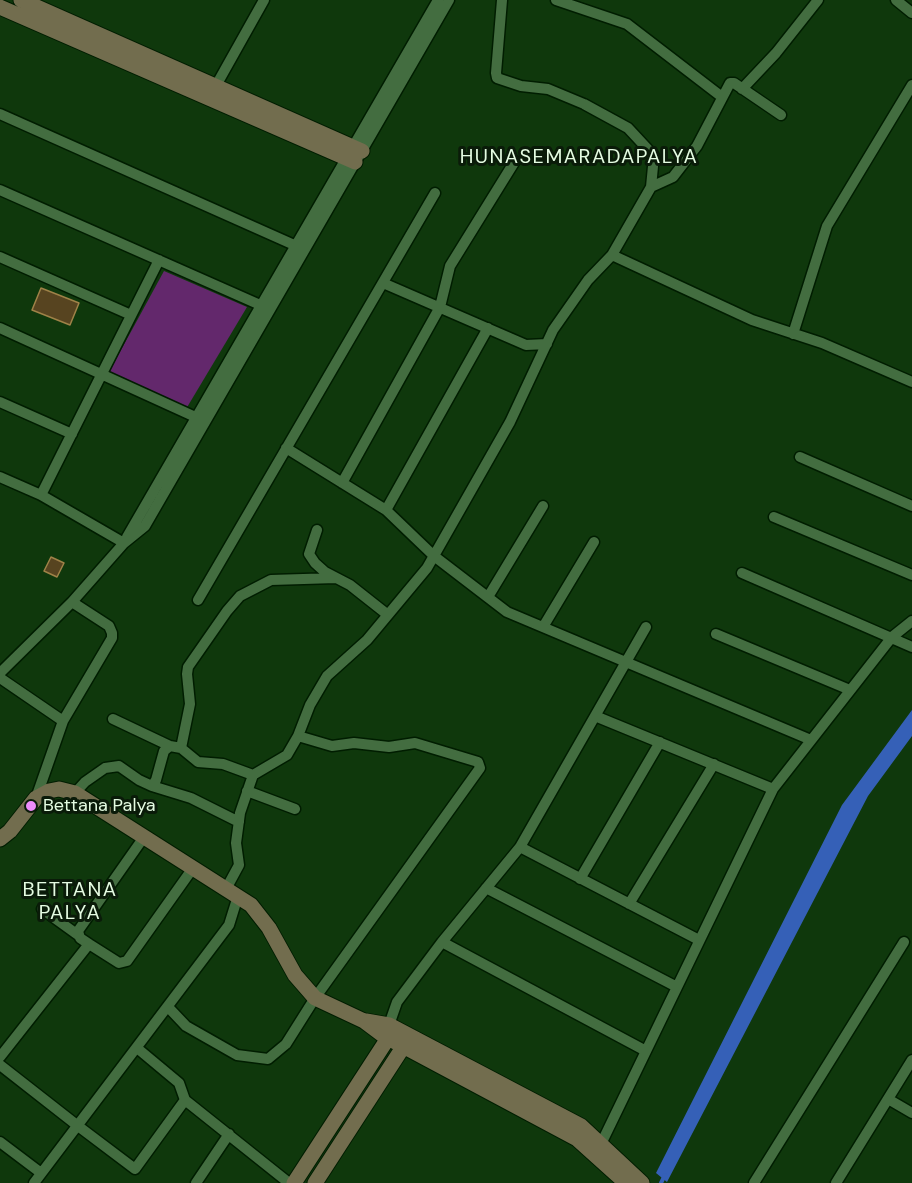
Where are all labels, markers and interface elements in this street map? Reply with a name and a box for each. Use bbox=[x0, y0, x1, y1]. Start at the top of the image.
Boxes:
district label: HUNASEMARADAPALYA bbox=[460, 146, 698, 170]
place label: Bettana Palya bbox=[43, 795, 156, 817]
marker: Bettana Palya bbox=[24, 799, 38, 813]
district label: BETTANA PALYA bbox=[22, 879, 118, 926]

